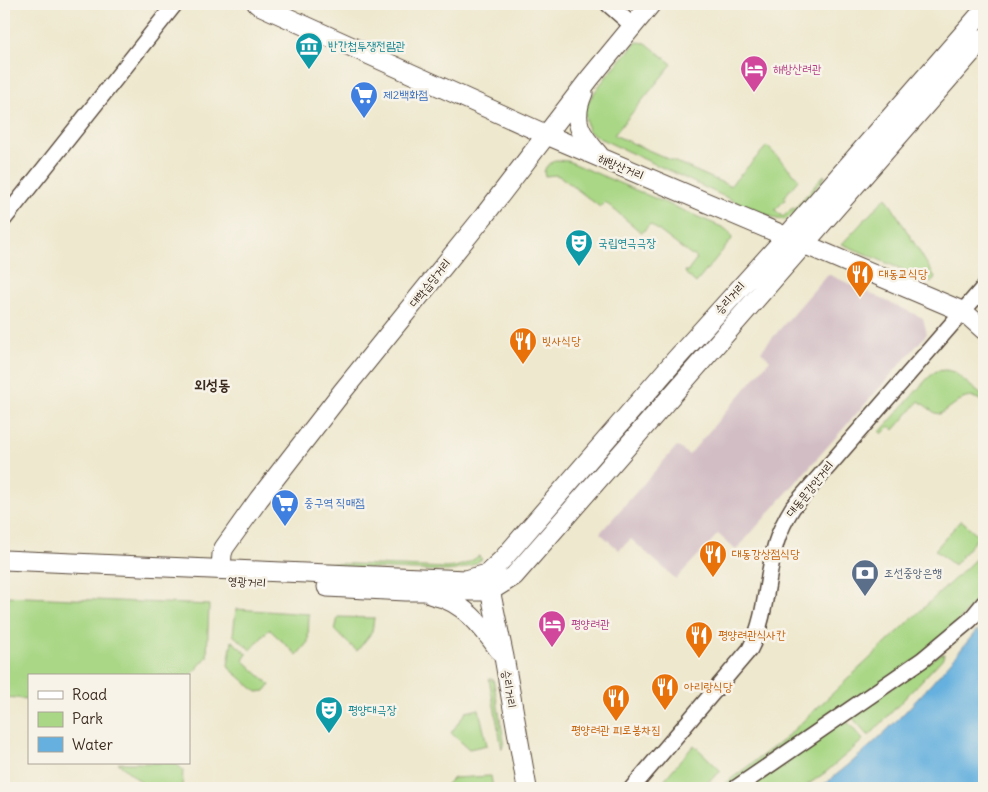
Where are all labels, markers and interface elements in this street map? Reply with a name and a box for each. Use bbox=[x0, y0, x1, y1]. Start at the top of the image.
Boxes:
museum icon: 반간첩투쟁전람관 bbox=[294, 31, 324, 70]
place label: 반간첩투쟁전람관 bbox=[328, 38, 406, 53]
hotel icon: 해방산려관 bbox=[739, 54, 769, 93]
place label: 해방산려관 bbox=[773, 61, 822, 76]
supermarket icon: 제2백화점 bbox=[349, 80, 379, 119]
place label: 제2백화점 bbox=[383, 87, 428, 102]
street label: 해방산거리 bbox=[596, 150, 646, 183]
theatre icon: 국립연극극장 bbox=[564, 228, 594, 267]
place label: 국립연극극장 bbox=[598, 235, 656, 250]
street label: 대학습당거리 bbox=[406, 255, 454, 310]
restaurant icon: 대동교식당 bbox=[845, 259, 875, 298]
place label: 대동교식당 bbox=[879, 266, 928, 281]
street label: 승리거리 bbox=[711, 278, 748, 317]
restaurant icon: 빗사식당 bbox=[508, 326, 538, 365]
place label: 빗사식당 bbox=[542, 333, 581, 348]
district label: 외성동 bbox=[194, 375, 230, 394]
street label: 대동문강안거리 bbox=[783, 458, 837, 520]
supermarket icon: 중구역 직매점 bbox=[270, 488, 300, 527]
place label: 중구역 직매점 bbox=[304, 495, 365, 510]
restaurant icon: 대동강상점식당 bbox=[698, 539, 728, 578]
place label: 대동강상점식당 bbox=[732, 546, 800, 561]
bank icon: 조선중앙은행 bbox=[850, 558, 880, 597]
place label: 조선중앙은행 bbox=[884, 565, 942, 580]
street label: 영광거리 bbox=[227, 573, 267, 590]
hotel icon: 평양려관 bbox=[537, 609, 567, 648]
place label: 평양려관 bbox=[571, 616, 610, 631]
restaurant icon: 평양려관식사칸 bbox=[684, 620, 714, 659]
place label: 평양려관식사칸 bbox=[718, 627, 786, 642]
street label: 승리거리 bbox=[499, 669, 520, 709]
restaurant icon: 아리랑식당 bbox=[650, 672, 680, 711]
legend bbox=[28, 674, 190, 764]
place label: 아리랑식당 bbox=[684, 679, 733, 694]
restaurant icon: 평양려관 피로봉차집 bbox=[601, 683, 631, 722]
text: Road bbox=[72, 685, 107, 704]
theatre icon: 평양대극장 bbox=[314, 695, 344, 734]
place label: 평양대극장 bbox=[348, 702, 397, 717]
text: Park bbox=[72, 709, 103, 728]
place label: 평양려관 피로봉차집 bbox=[571, 722, 661, 737]
text: Water bbox=[72, 735, 113, 754]

